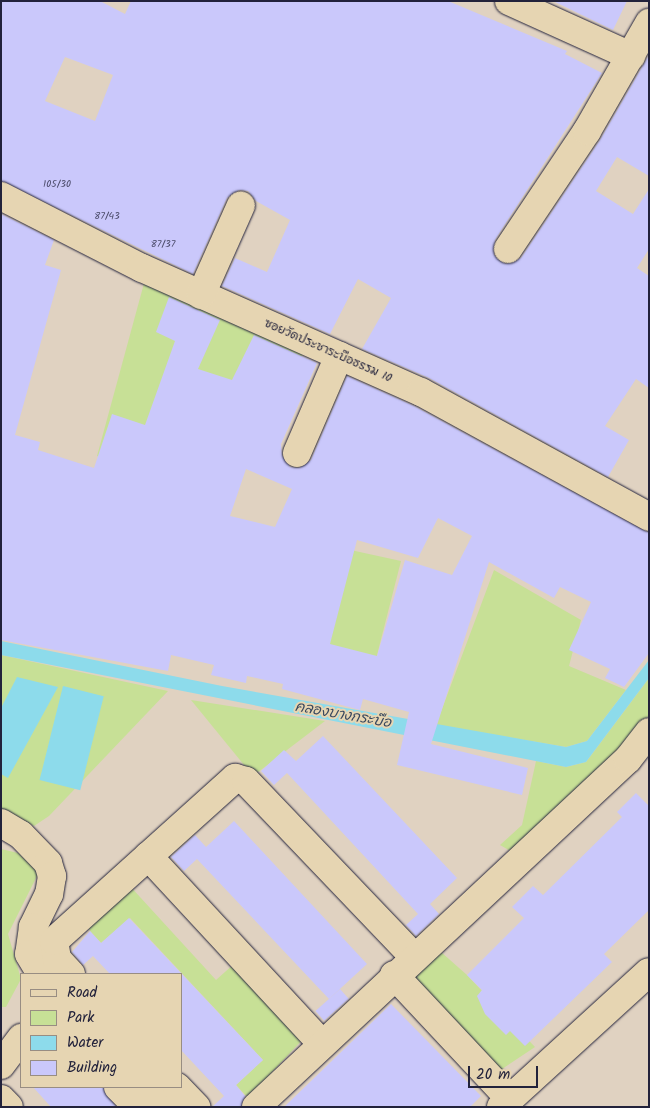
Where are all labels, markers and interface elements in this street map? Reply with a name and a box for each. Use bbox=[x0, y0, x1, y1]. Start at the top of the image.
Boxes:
house number: 105/30 bbox=[43, 179, 71, 191]
house number: 87/43 bbox=[94, 211, 120, 223]
house number: 87/37 bbox=[151, 239, 175, 251]
street label: ซอยวัดประชาระบือธรรม 10 bbox=[262, 316, 394, 386]
water label: คลองบางกระบือ bbox=[294, 698, 392, 732]
legend bbox=[20, 973, 182, 1088]
text: Road bbox=[67, 981, 97, 1005]
text: Park bbox=[67, 1006, 94, 1030]
text: Water bbox=[67, 1031, 103, 1055]
text: Building bbox=[67, 1056, 117, 1080]
scale bar bbox=[470, 1056, 540, 1088]
text: 20 m bbox=[476, 1063, 510, 1087]

